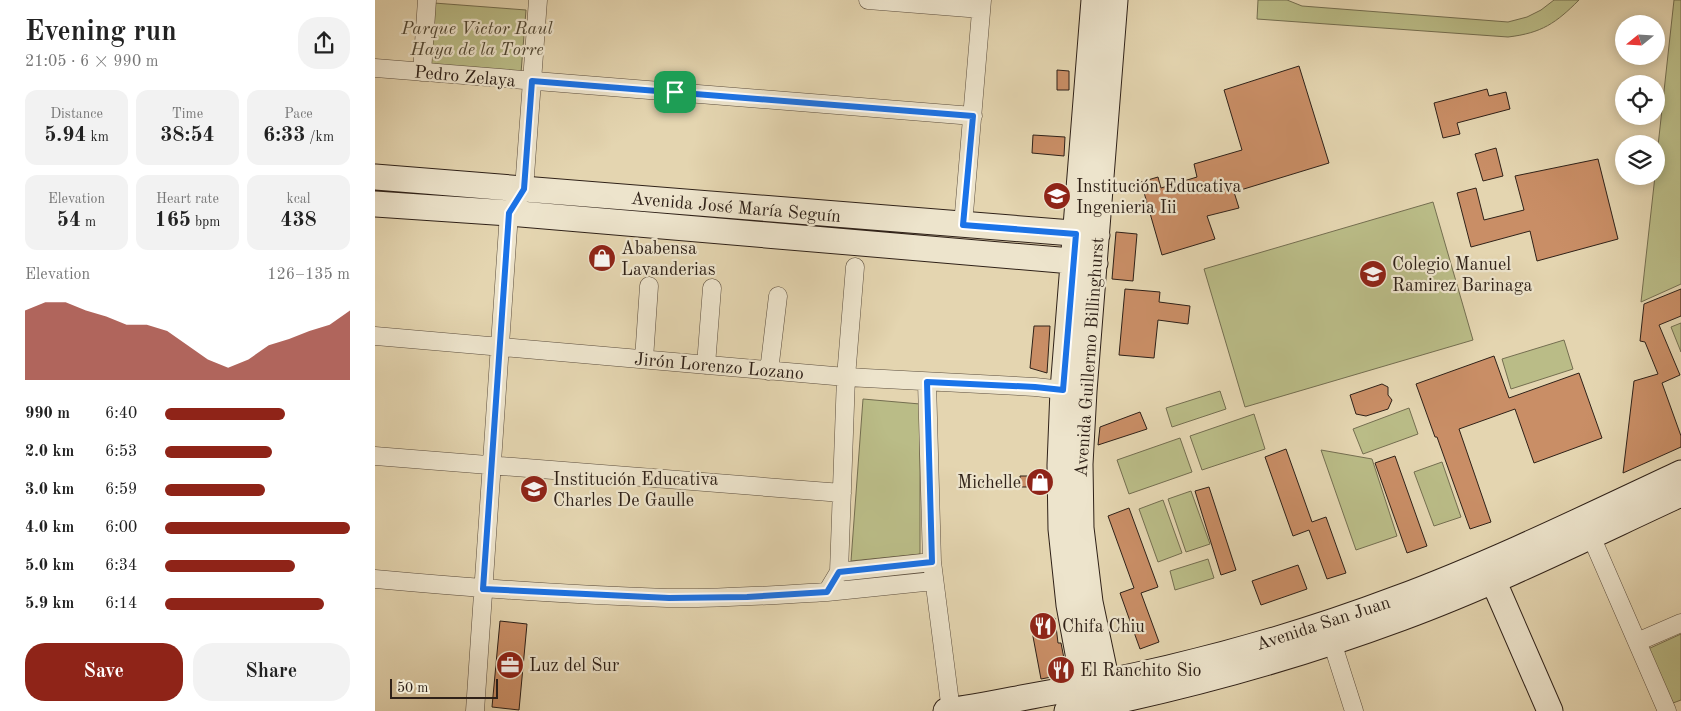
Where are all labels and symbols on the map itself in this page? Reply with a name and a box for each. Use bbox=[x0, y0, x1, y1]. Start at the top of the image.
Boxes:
north arrow bbox=[1615, 15, 1665, 65]
park label: Parque Victor Raul Haya de la Torre bbox=[400, 20, 553, 59]
street label: Pedro Zelaya bbox=[413, 64, 516, 90]
pin bbox=[654, 71, 696, 113]
place label: Institución Educativa Ingenieria Iii bbox=[1076, 178, 1241, 217]
school or university icon: Institución Educativa Ingenieria Iii bbox=[1042, 181, 1072, 211]
street label: Avenida José María Seguín bbox=[630, 190, 842, 226]
street label: Avenida Guillermo Billinghurst bbox=[1073, 236, 1107, 478]
place label: Ababensa Lavanderias bbox=[621, 240, 716, 279]
shop icon: Ababensa Lavanderias bbox=[587, 243, 617, 273]
place label: Colegio Manuel Ramirez Barinaga bbox=[1392, 256, 1532, 295]
school or university icon: Colegio Manuel Ramirez Barinaga bbox=[1358, 259, 1388, 289]
street label: Jirón Lorenzo Lozano bbox=[633, 351, 805, 383]
shop icon: Michelle bbox=[1025, 467, 1055, 497]
place label: Institución Educativa Charles De Gaulle bbox=[553, 471, 718, 510]
school or university icon: Institución Educativa Charles De Gaulle bbox=[519, 474, 549, 504]
place label: Michelle bbox=[957, 474, 1021, 492]
street label: Avenida San Juan bbox=[1254, 594, 1393, 654]
restaurant icon: Chifa Chiu bbox=[1028, 611, 1058, 641]
place label: Chifa Chiu bbox=[1062, 618, 1145, 636]
office icon: Luz del Sur bbox=[495, 650, 525, 680]
restaurant icon: El Ranchito Sio bbox=[1046, 655, 1076, 685]
place label: Luz del Sur bbox=[529, 657, 620, 675]
place label: El Ranchito Sio bbox=[1080, 662, 1202, 680]
scale bar bbox=[390, 676, 497, 699]

